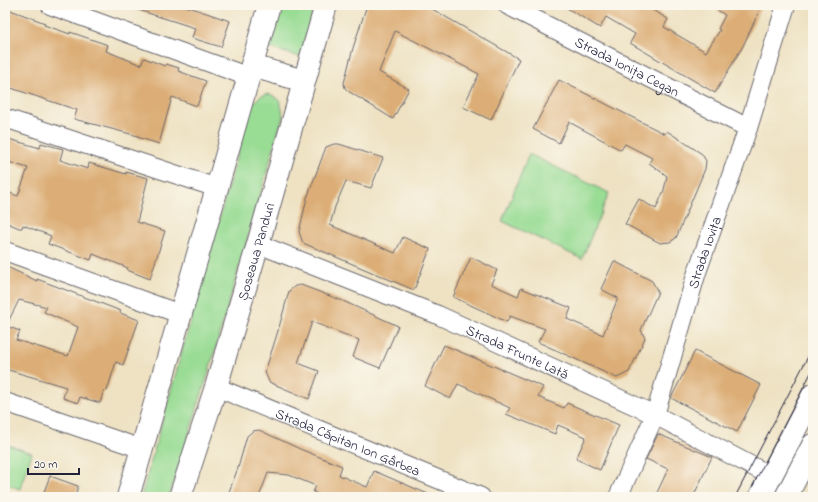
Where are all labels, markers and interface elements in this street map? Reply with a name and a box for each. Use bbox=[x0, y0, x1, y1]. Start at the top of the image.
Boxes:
street label: Strada Ionița Cegan bbox=[571, 32, 683, 103]
street label: Șoseaua Panduri bbox=[233, 201, 281, 303]
street label: Strada Iovița bbox=[684, 214, 728, 291]
street label: Strada Frunte Lată bbox=[462, 320, 572, 386]
street label: Strada Căpitan Ion Gârbea bbox=[272, 404, 423, 483]
scale bar bbox=[28, 450, 79, 476]
text: 20 m bbox=[34, 456, 57, 474]

